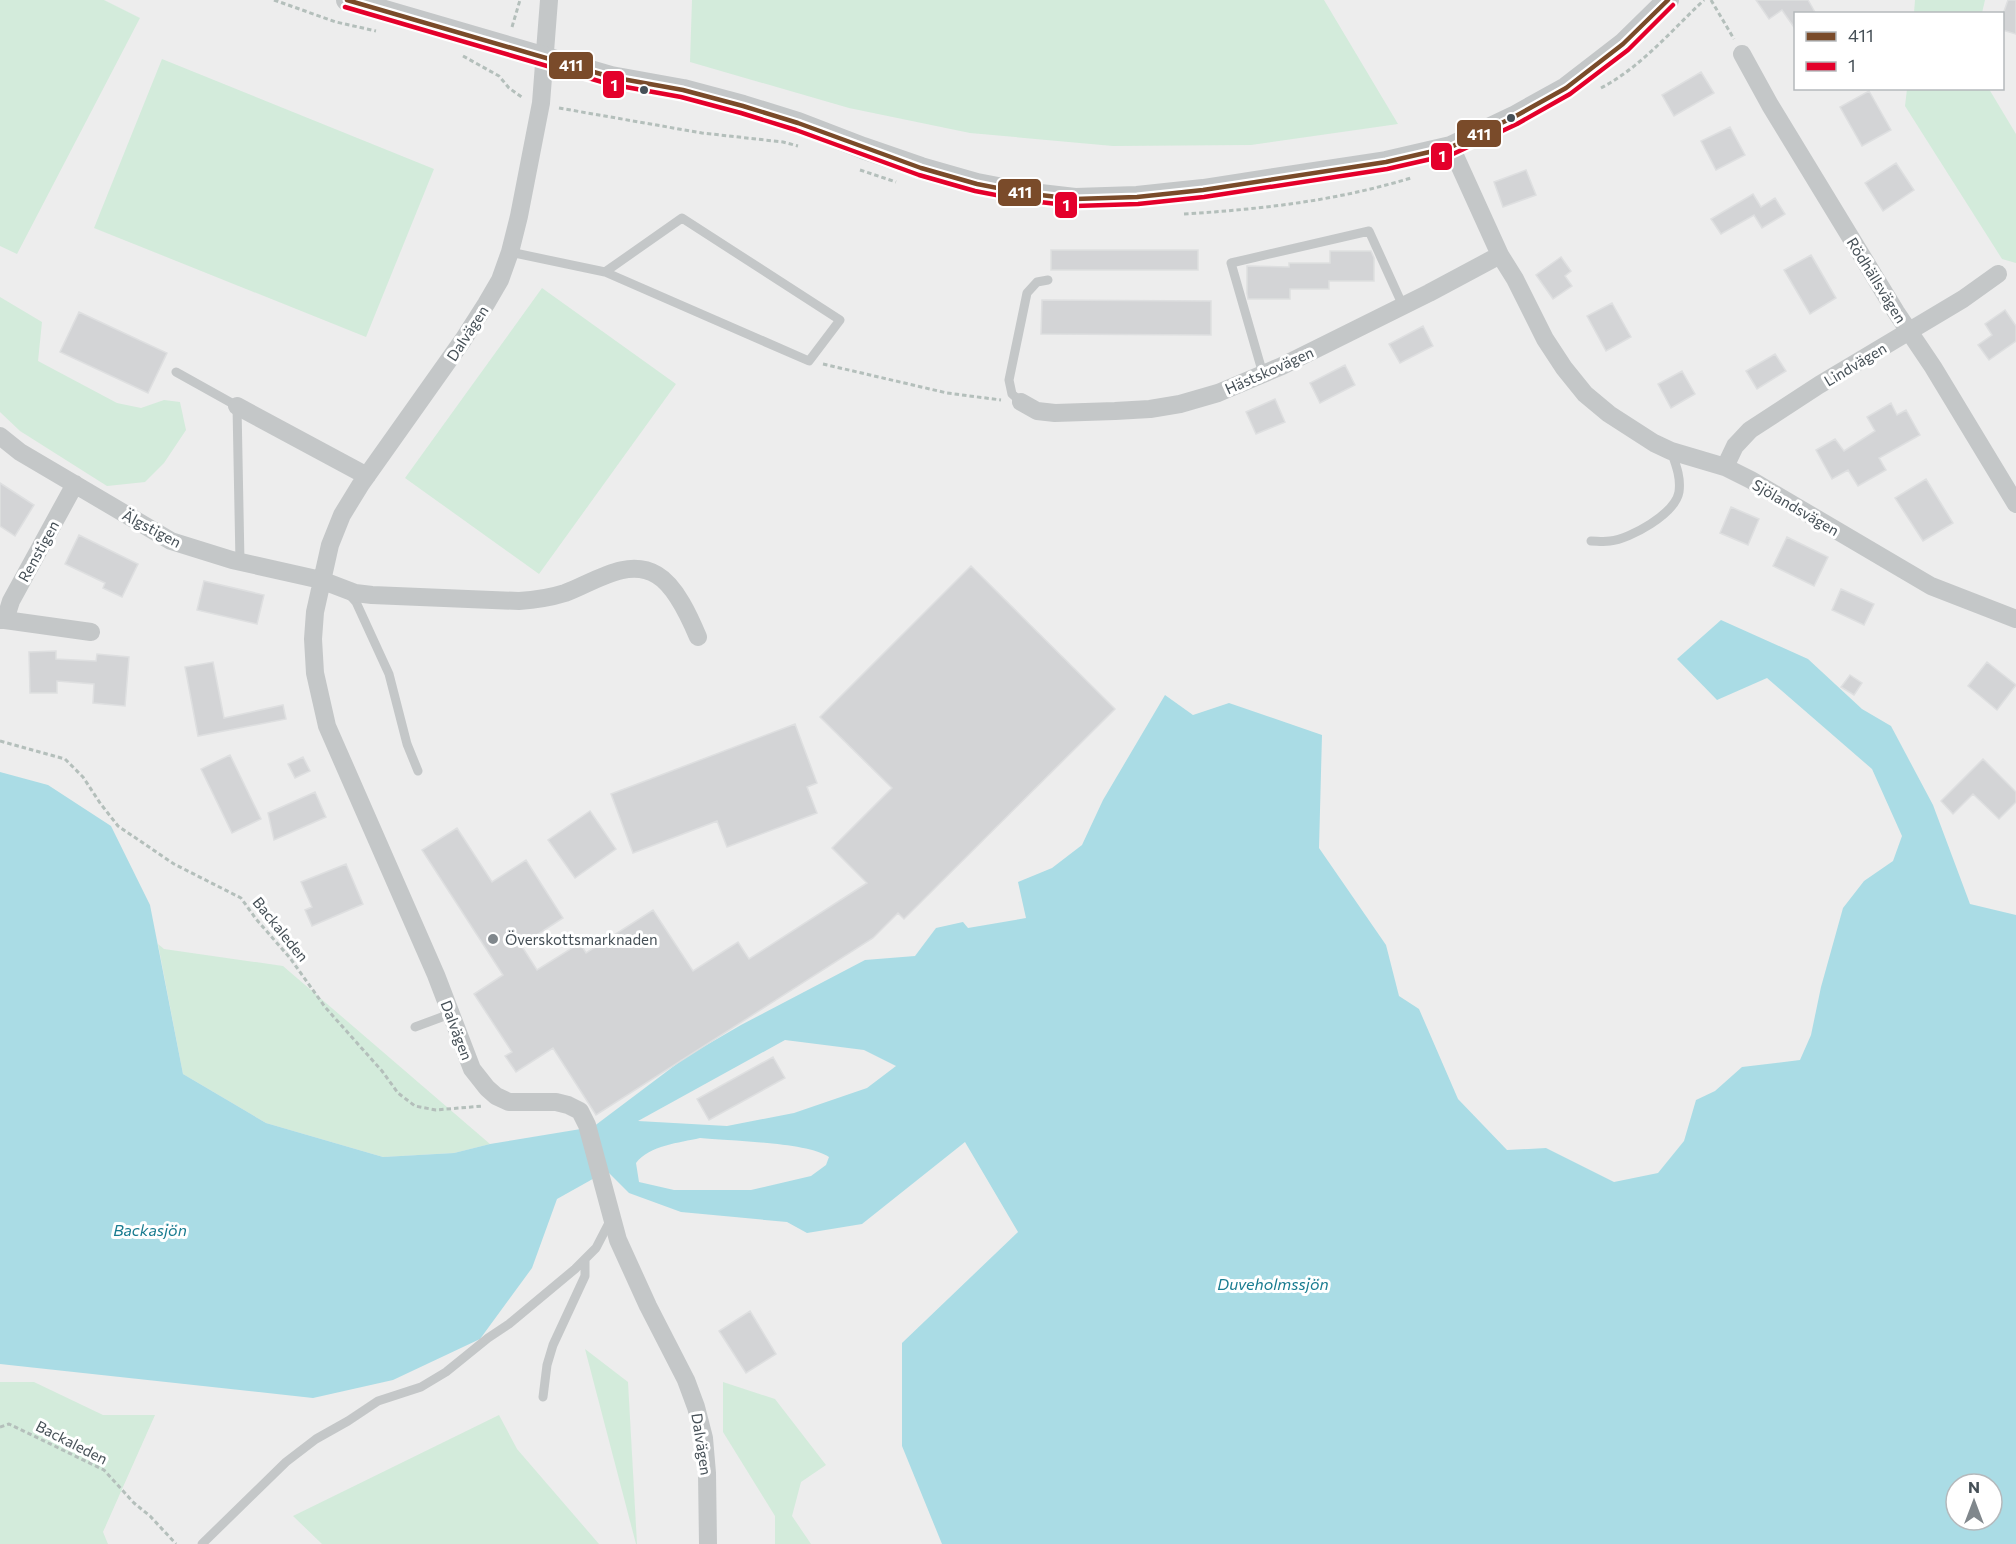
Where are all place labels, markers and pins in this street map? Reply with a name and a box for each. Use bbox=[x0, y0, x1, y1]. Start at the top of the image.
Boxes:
unlabelled marker bbox=[638, 84, 650, 96]
unlabelled marker bbox=[1505, 112, 1517, 124]
place label: Överskottsmarknaden bbox=[505, 930, 658, 948]
marker: Överskottsmarknaden bbox=[486, 932, 500, 946]

